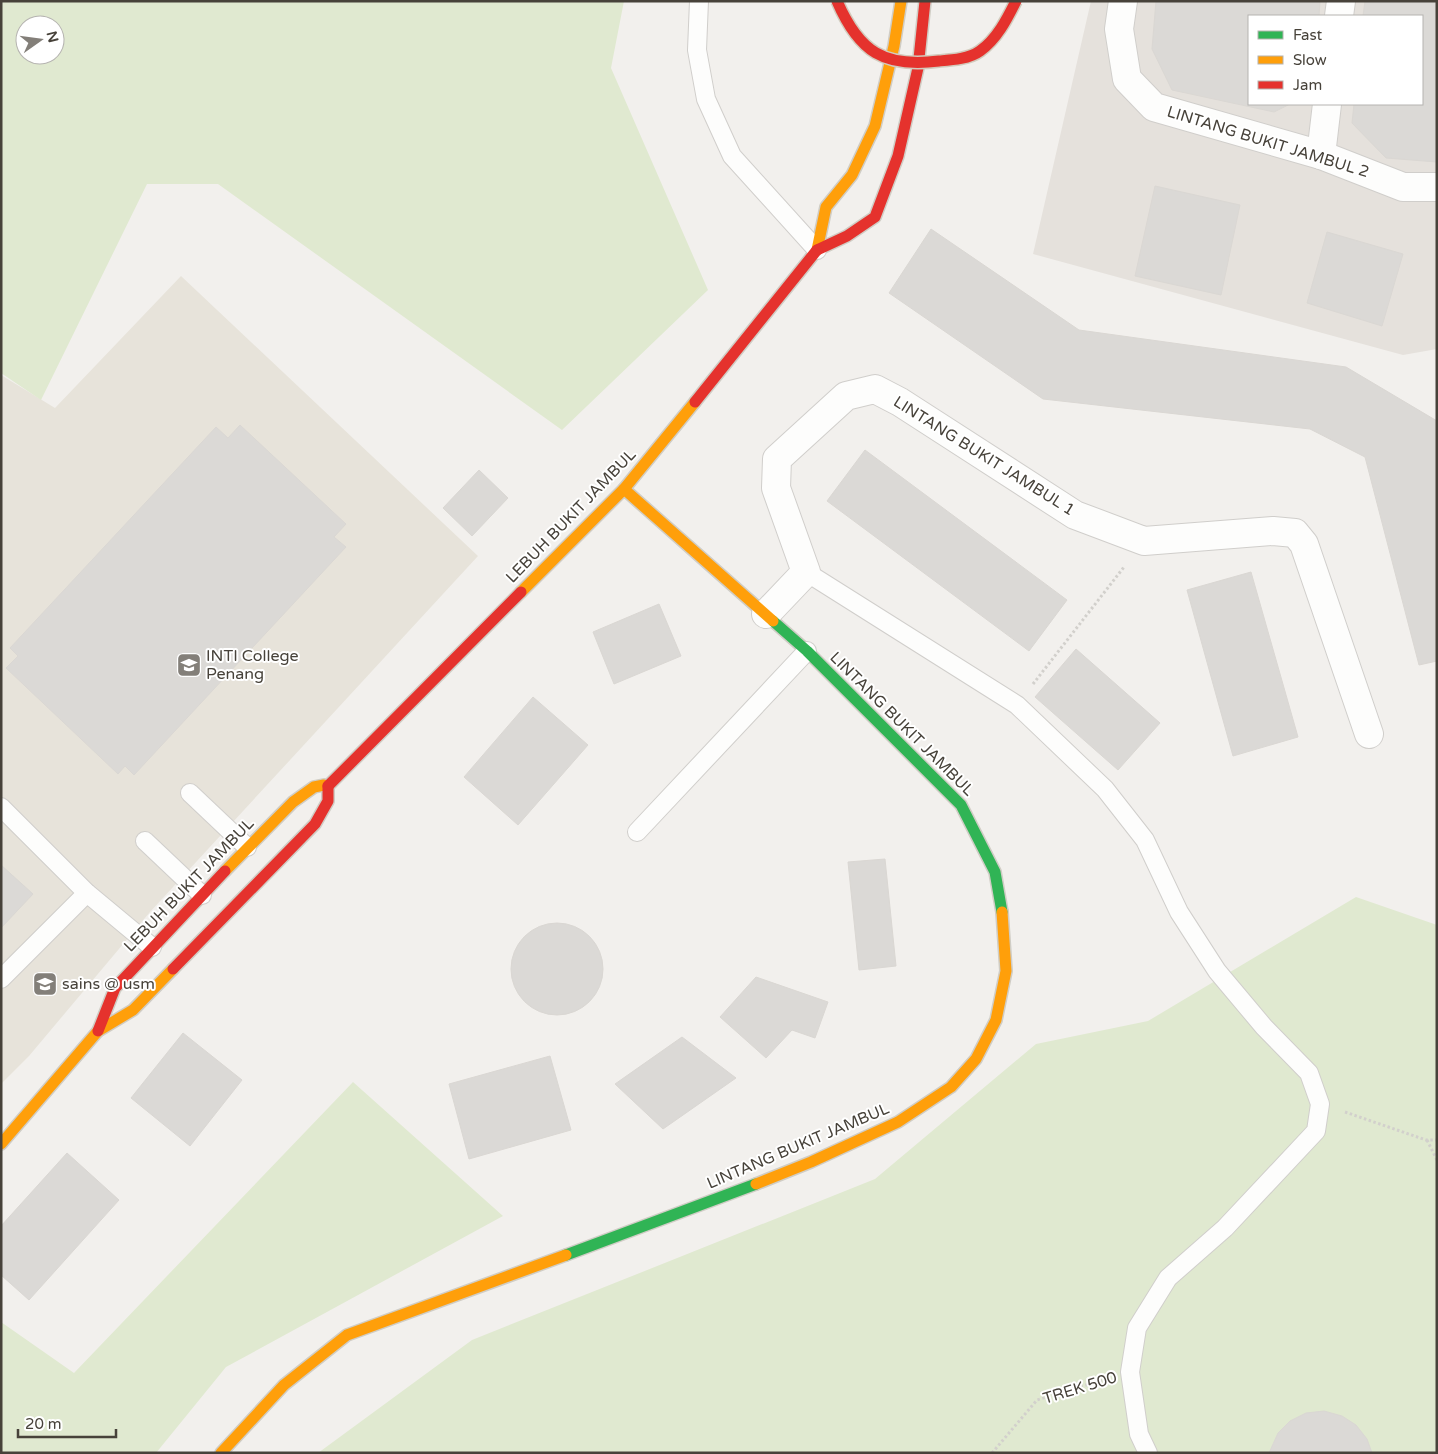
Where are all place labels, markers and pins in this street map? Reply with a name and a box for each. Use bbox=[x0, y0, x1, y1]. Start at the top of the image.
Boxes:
place label: INTI College Penang bbox=[206, 646, 299, 684]
school or university icon: INTI College Penang bbox=[176, 652, 202, 678]
school or university icon: sains @ usm bbox=[32, 971, 58, 997]
place label: sains @ usm bbox=[62, 974, 155, 994]

